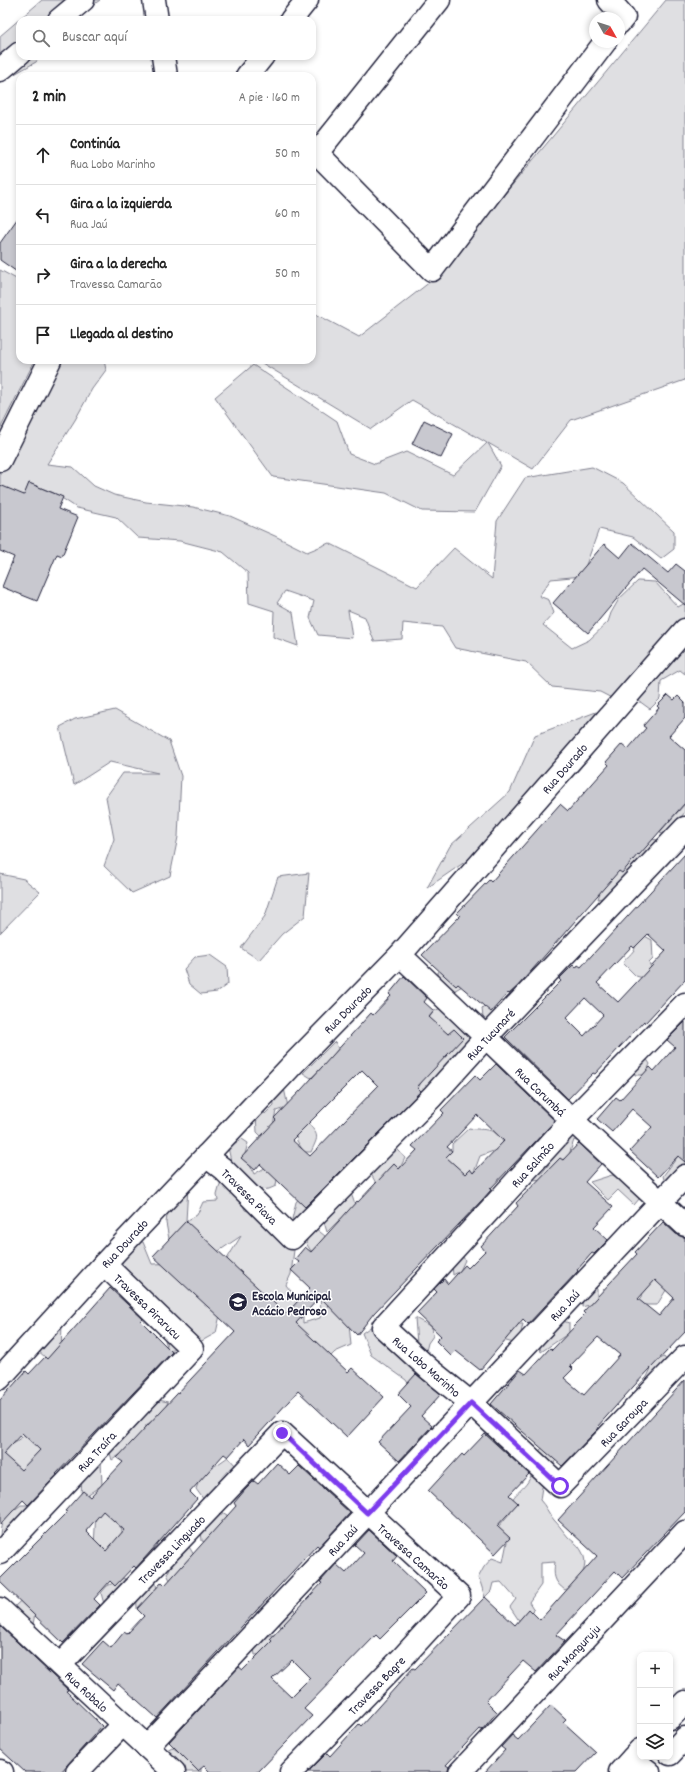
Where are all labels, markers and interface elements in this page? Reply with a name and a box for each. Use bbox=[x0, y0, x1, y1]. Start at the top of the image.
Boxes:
north arrow bbox=[589, 12, 625, 48]
search box bbox=[16, 16, 316, 60]
icon: search bbox=[30, 27, 52, 49]
text: Buscar aquí bbox=[62, 27, 127, 49]
text: 2 min bbox=[32, 86, 66, 110]
text: A pie · 160 m bbox=[239, 89, 300, 108]
text: Continúa bbox=[70, 134, 120, 156]
icon: ahead bbox=[32, 144, 54, 166]
text: 50 m bbox=[275, 145, 300, 164]
text: Rua Lobo Marinho bbox=[70, 156, 155, 175]
text: Gira a la izquierda bbox=[70, 194, 171, 216]
icon: left bbox=[32, 204, 54, 226]
text: 60 m bbox=[275, 205, 300, 224]
text: Rua Jaú bbox=[70, 216, 107, 235]
text: Gira a la derecha bbox=[70, 254, 167, 276]
icon: right bbox=[32, 264, 54, 286]
text: 50 m bbox=[275, 265, 300, 284]
text: Travessa Camarão bbox=[70, 276, 162, 295]
icon: arrive bbox=[32, 324, 54, 346]
text: Llegada al destino bbox=[70, 324, 173, 346]
street label: Rua Dourado bbox=[538, 740, 594, 799]
street label: Rua Dourado bbox=[320, 982, 378, 1039]
street label: Rua Tucunaré bbox=[463, 1005, 521, 1066]
street label: Rua Corumbá bbox=[509, 1063, 569, 1122]
street label: Rua Salmão bbox=[508, 1138, 560, 1193]
street label: Travessa Piava bbox=[216, 1165, 281, 1231]
street label: Rua Dourado bbox=[98, 1215, 154, 1274]
street label: Travessa Pirarucu bbox=[108, 1270, 184, 1345]
street label: Rua Jaú bbox=[546, 1287, 586, 1327]
place label: Escola Municipal Acácio Pedroso bbox=[252, 1288, 332, 1322]
school or university icon: Escola Municipal Acácio Pedroso bbox=[227, 1291, 249, 1313]
street label: Rua Lobo Marinho bbox=[387, 1333, 464, 1403]
street label: Rua Garoupa bbox=[596, 1394, 654, 1453]
route end bbox=[273, 1424, 291, 1442]
street label: Rua Traíra bbox=[74, 1427, 123, 1478]
route start bbox=[551, 1477, 569, 1495]
street label: Travessa Linguado bbox=[135, 1512, 211, 1590]
street label: Travessa Camarão bbox=[372, 1520, 453, 1596]
street label: Rua Jaú bbox=[324, 1522, 364, 1562]
street label: Rua Manguruju bbox=[544, 1621, 606, 1686]
map controls bbox=[637, 1652, 673, 1760]
button: + bbox=[637, 1652, 673, 1688]
street label: Travessa Bagre bbox=[345, 1653, 411, 1721]
street label: Rua Robalo bbox=[59, 1668, 112, 1718]
button: − bbox=[637, 1688, 673, 1724]
button: layers bbox=[637, 1724, 673, 1760]

